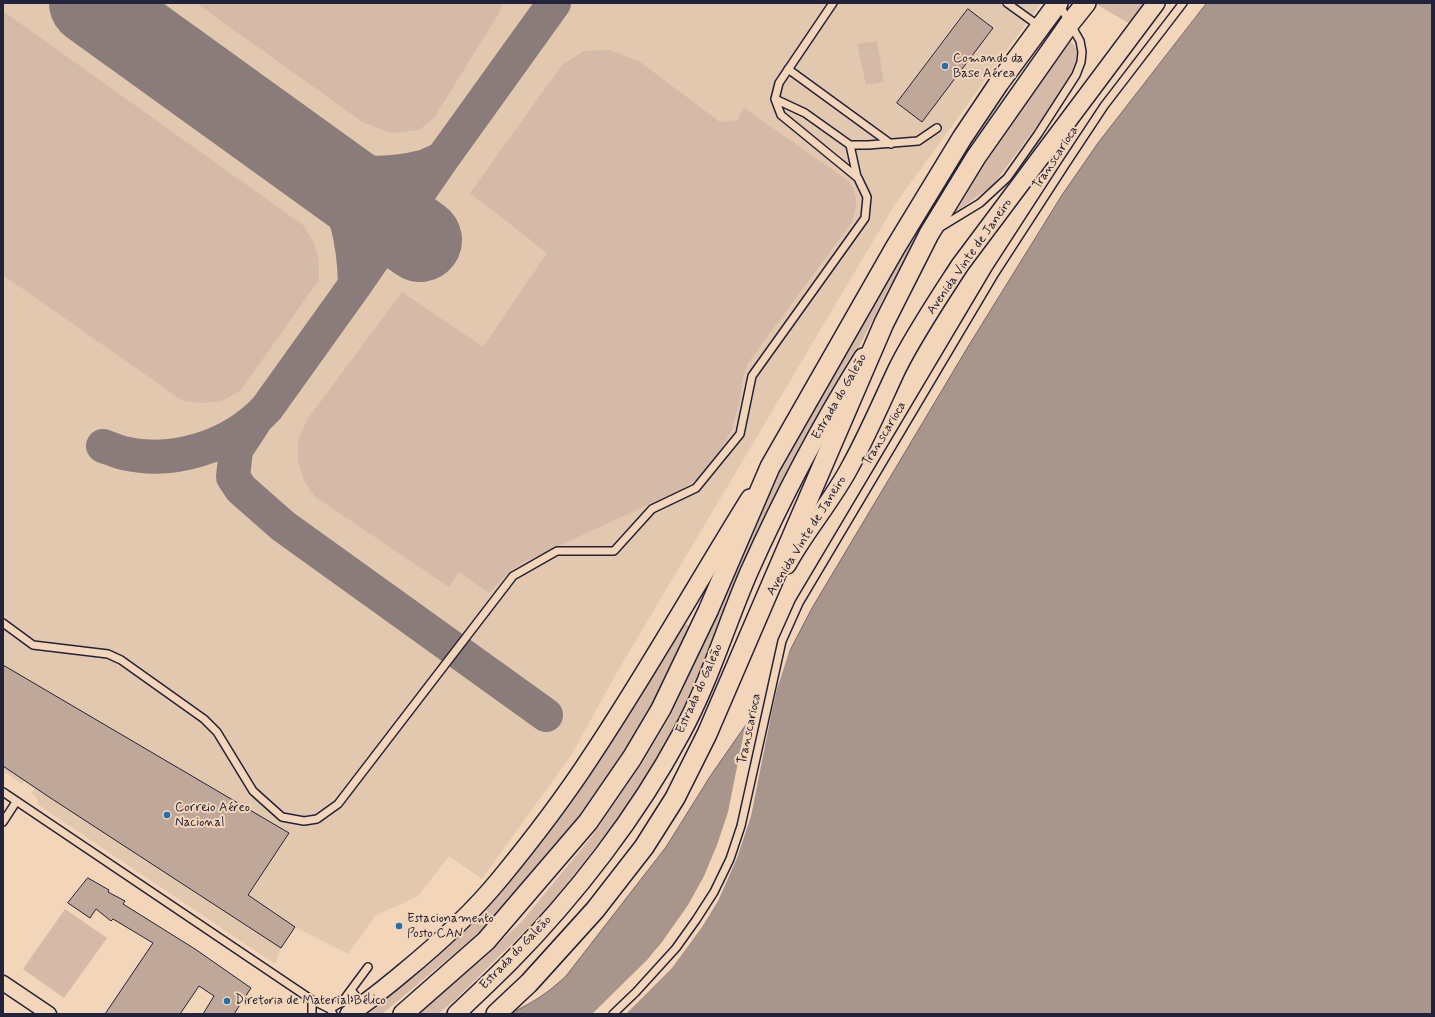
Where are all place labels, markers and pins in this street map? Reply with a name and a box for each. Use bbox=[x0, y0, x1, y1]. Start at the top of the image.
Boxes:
place label: Comando da Base Aérea bbox=[953, 51, 1023, 82]
marker: Comando da Base Aérea bbox=[940, 61, 950, 71]
place label: Correio Aéreo Nacional bbox=[175, 800, 250, 831]
marker: Correio Aéreo Nacional bbox=[162, 810, 172, 820]
place label: Estacionamento Posto CAN bbox=[407, 911, 493, 942]
marker: Estacionamento Posto CAN bbox=[394, 921, 404, 931]
place label: Diretoria de Material Bélico bbox=[235, 993, 386, 1009]
marker: Diretoria de Material Bélico bbox=[222, 996, 232, 1006]

